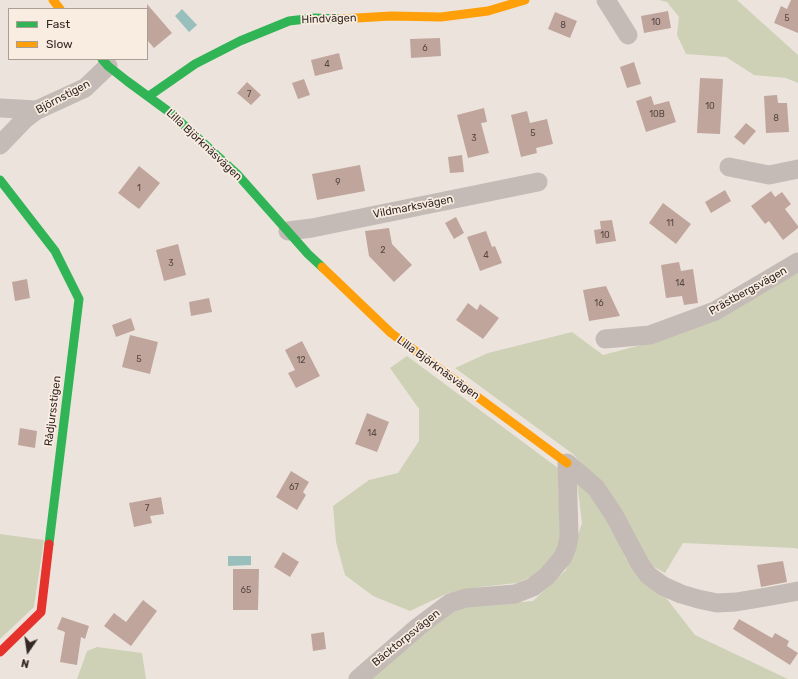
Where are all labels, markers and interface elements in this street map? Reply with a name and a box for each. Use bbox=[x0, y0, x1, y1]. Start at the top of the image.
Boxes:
legend bbox=[8, 8, 148, 60]
street label: Hindvägen bbox=[301, 11, 357, 27]
house number: 5 bbox=[784, 13, 790, 23]
text: Fast bbox=[46, 17, 70, 31]
house number: 10 bbox=[651, 17, 661, 27]
house number: 8 bbox=[560, 20, 566, 30]
text: Slow bbox=[46, 37, 73, 51]
house number: 6 bbox=[422, 43, 428, 53]
house number: 4 bbox=[324, 59, 330, 69]
street label: Björnstigen bbox=[34, 77, 92, 117]
house number: 7 bbox=[247, 89, 251, 99]
house number: 10 bbox=[705, 101, 715, 111]
street label: Lilla Björknäsvägen bbox=[163, 106, 245, 184]
house number: 10B bbox=[649, 109, 665, 119]
house number: 8 bbox=[773, 113, 779, 123]
house number: 5 bbox=[530, 128, 536, 138]
house number: 3 bbox=[471, 133, 477, 143]
house number: 9 bbox=[335, 177, 341, 187]
house number: 1 bbox=[137, 183, 141, 193]
street label: Vildmarksvägen bbox=[372, 193, 454, 221]
house number: 11 bbox=[666, 218, 674, 228]
house number: 10 bbox=[600, 230, 610, 240]
house number: 2 bbox=[380, 245, 386, 255]
house number: 4 bbox=[483, 250, 489, 260]
house number: 3 bbox=[168, 258, 174, 268]
street label: Prästbergsvägen bbox=[707, 264, 789, 318]
house number: 14 bbox=[675, 278, 685, 288]
house number: 16 bbox=[594, 298, 604, 308]
street label: Lilla Björknäsvägen bbox=[394, 334, 482, 402]
house number: 5 bbox=[136, 354, 142, 364]
house number: 12 bbox=[296, 355, 306, 365]
street label: Rådjursstigen bbox=[42, 375, 64, 447]
house number: 14 bbox=[367, 428, 377, 438]
house number: 67 bbox=[289, 482, 299, 492]
house number: 7 bbox=[145, 503, 149, 513]
house number: 65 bbox=[241, 585, 251, 595]
street label: Bäcktorpsvägen bbox=[369, 607, 443, 669]
north arrow bbox=[8, 631, 48, 671]
text: N bbox=[20, 656, 31, 670]

